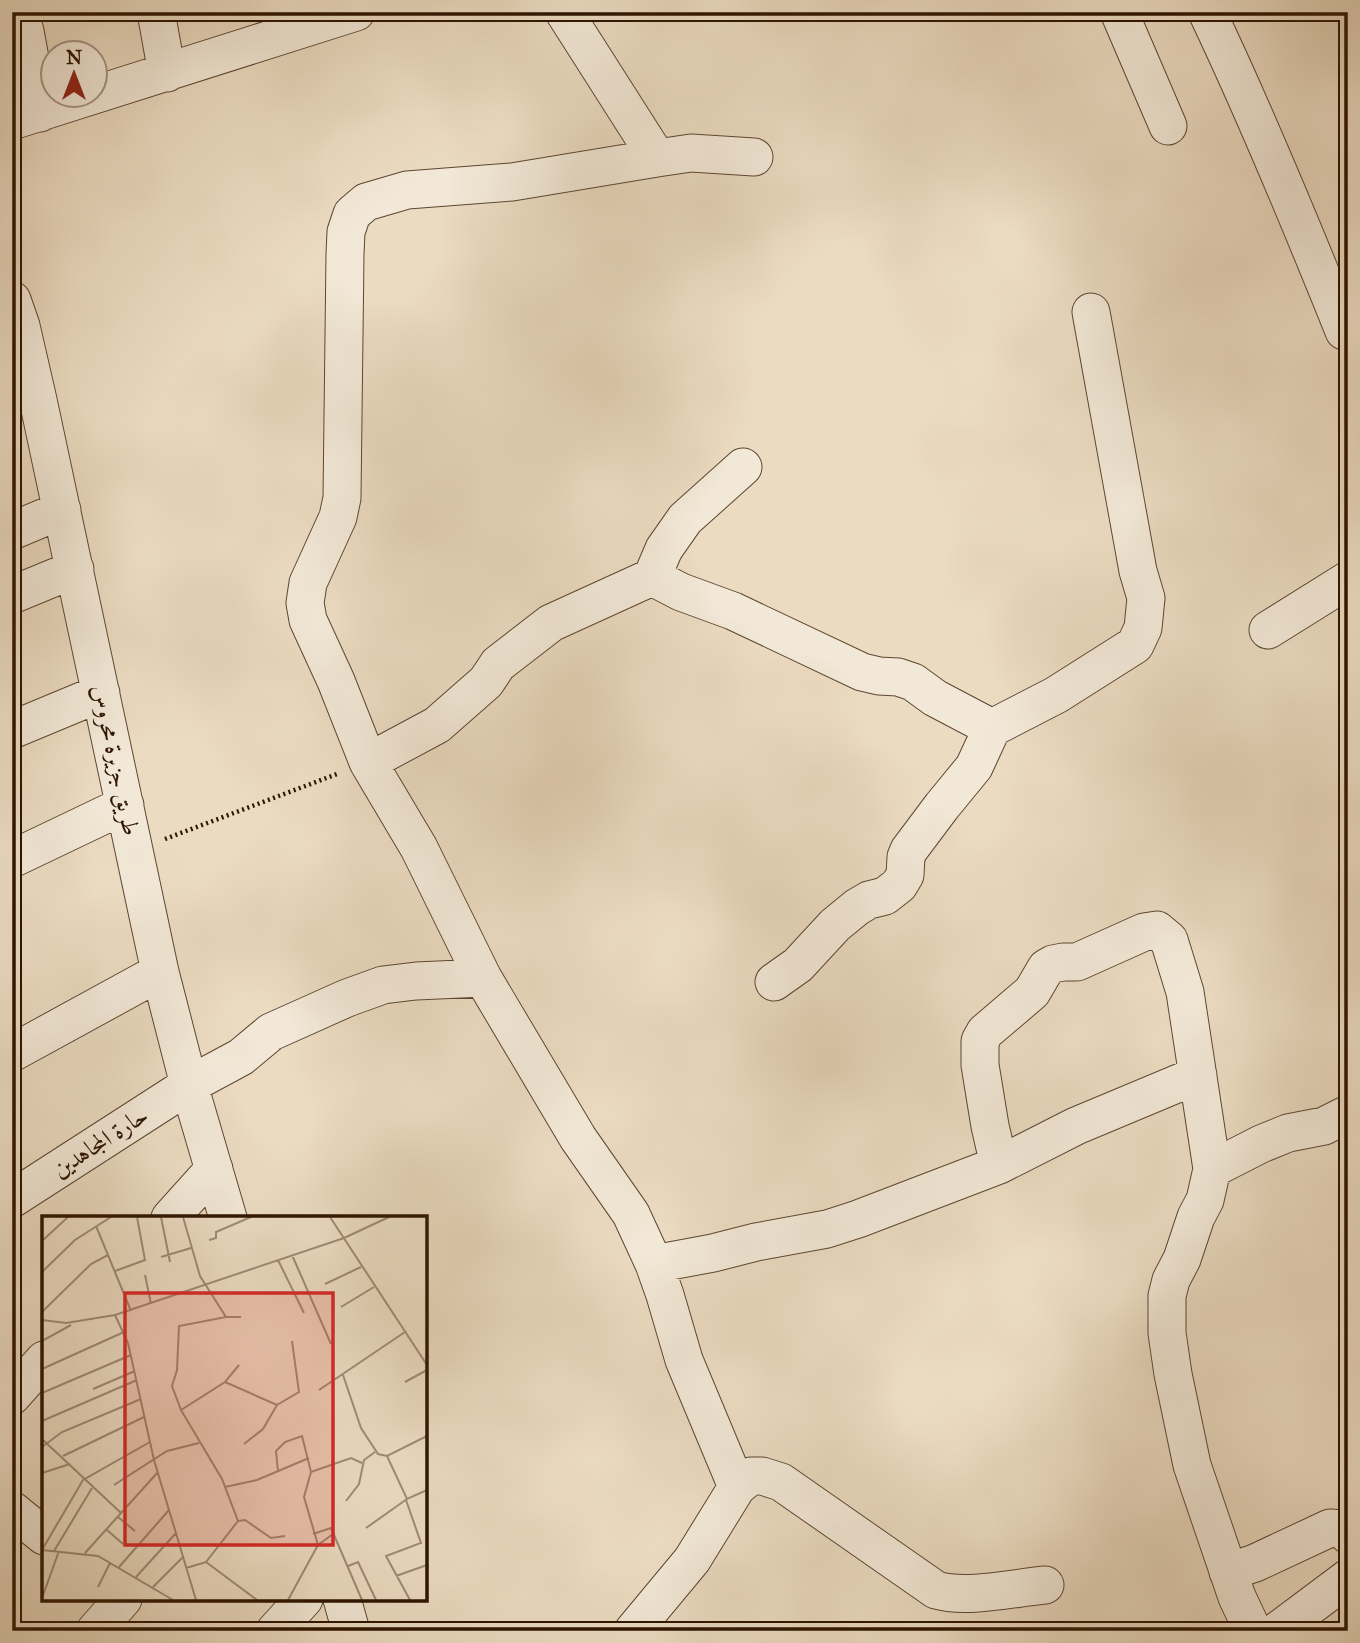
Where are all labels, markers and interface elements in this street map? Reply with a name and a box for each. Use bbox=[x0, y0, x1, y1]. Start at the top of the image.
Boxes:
north arrow bbox=[38, 38, 108, 108]
text: N bbox=[66, 46, 82, 69]
street label: طريق جزيرة محروس bbox=[85, 682, 147, 838]
street label: حارة المجاهدين bbox=[46, 1100, 154, 1184]
inset map bbox=[42, 1216, 427, 1601]

